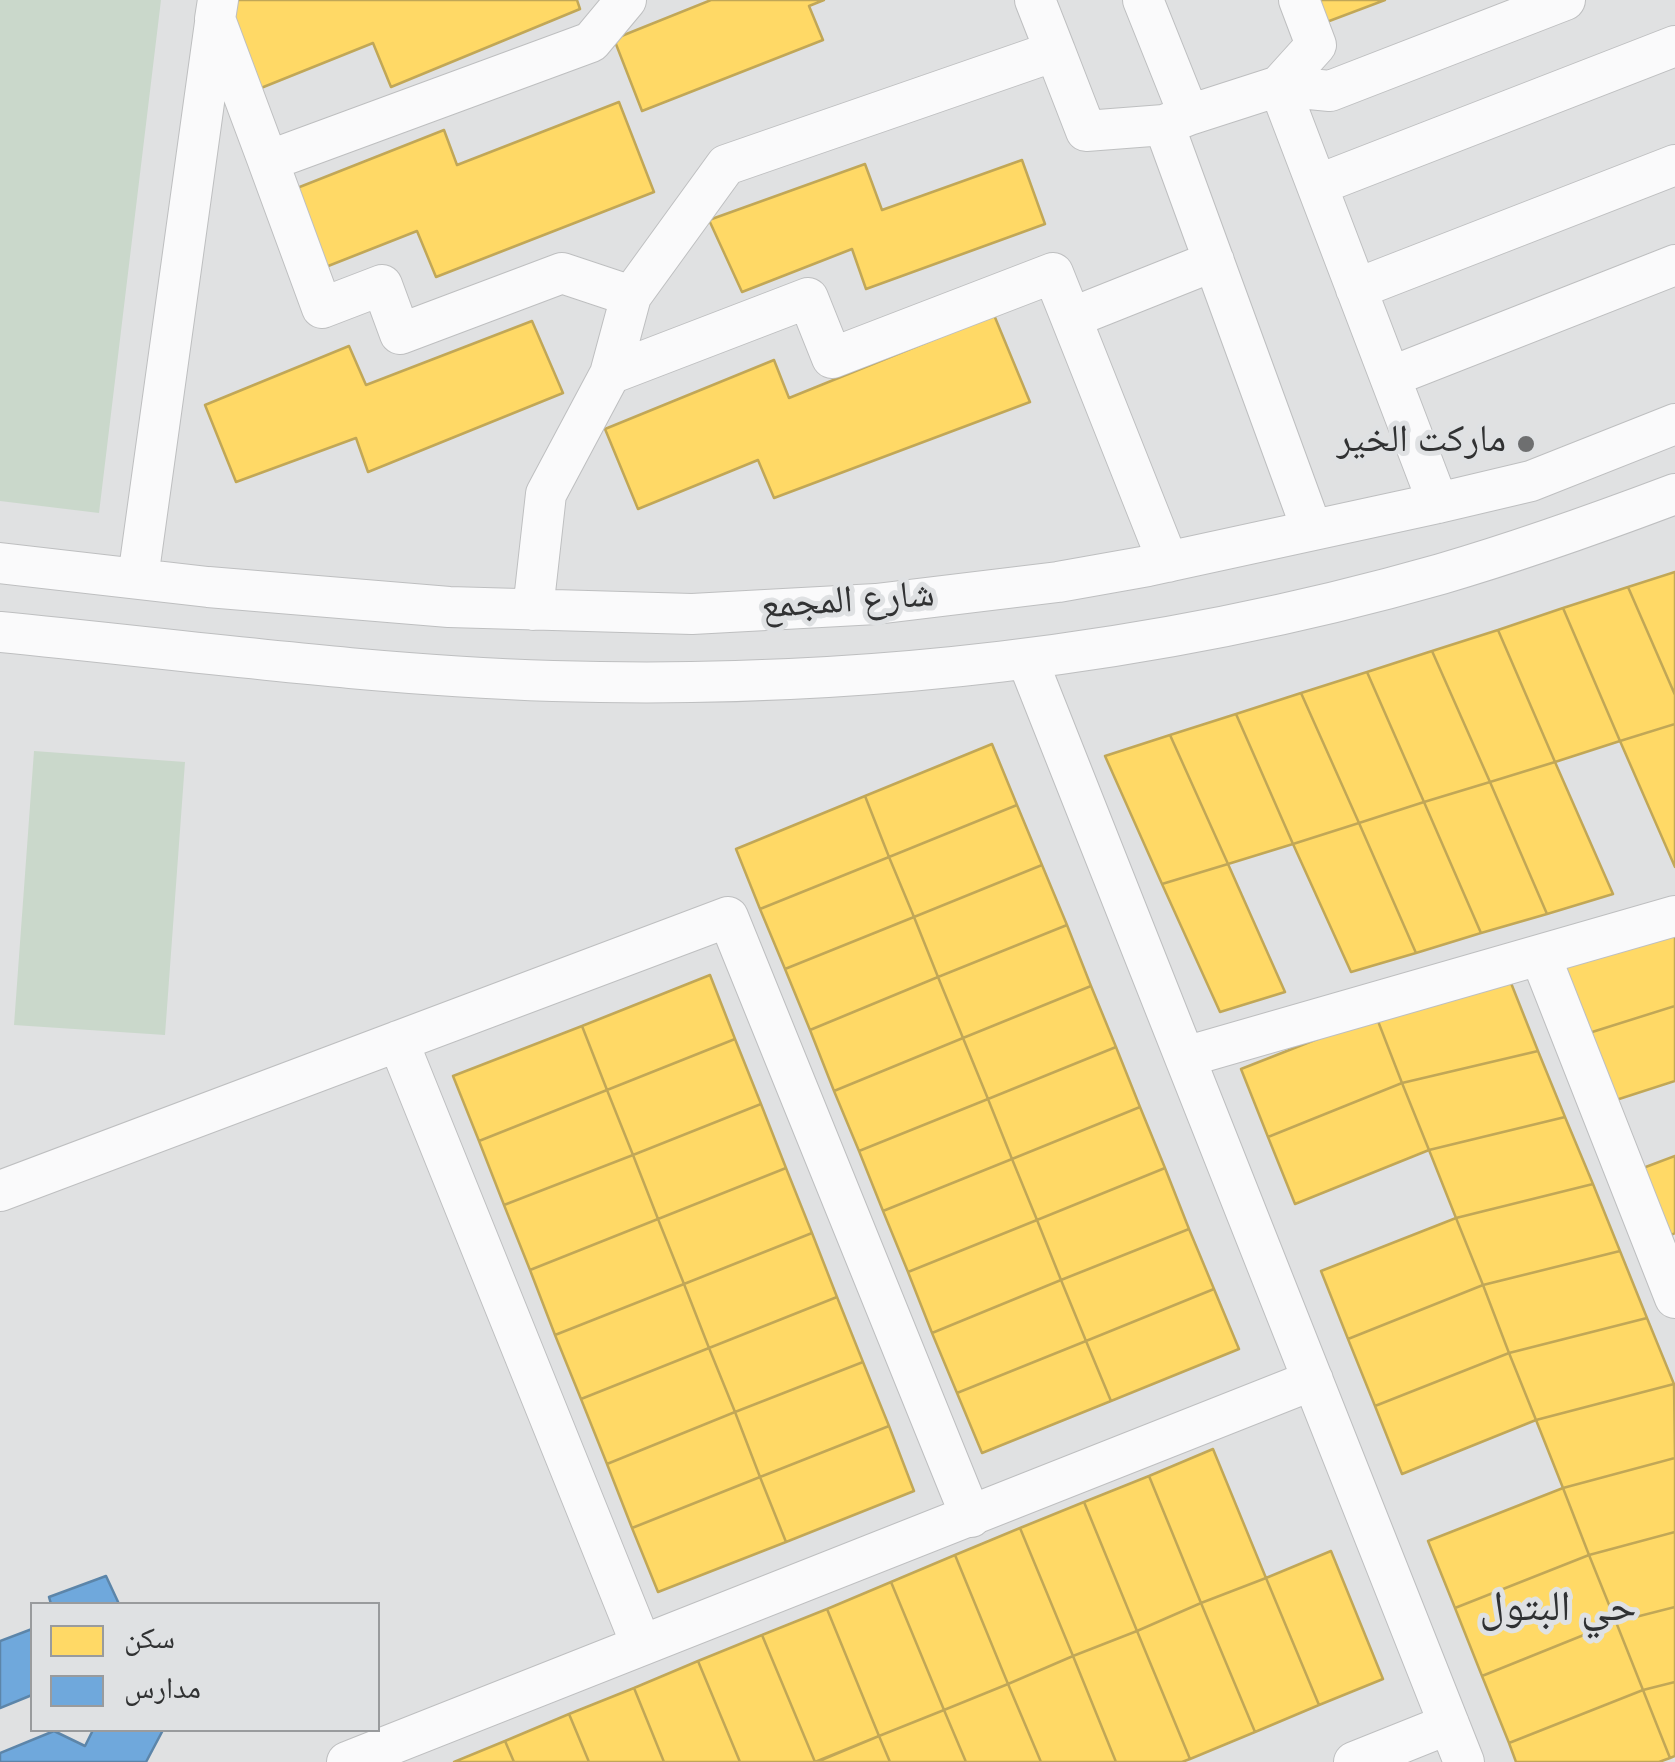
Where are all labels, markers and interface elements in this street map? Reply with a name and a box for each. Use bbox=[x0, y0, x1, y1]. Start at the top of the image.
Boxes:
place label: ماركت الخير bbox=[1337, 421, 1506, 467]
marker: ماركت الخير bbox=[1515, 433, 1537, 455]
street label: شارع المجمع bbox=[760, 575, 936, 633]
district label: حي البتول bbox=[1480, 1587, 1636, 1637]
legend bbox=[30, 1602, 380, 1732]
text: سكن bbox=[124, 1616, 175, 1662]
text: مدارس bbox=[124, 1666, 201, 1712]

